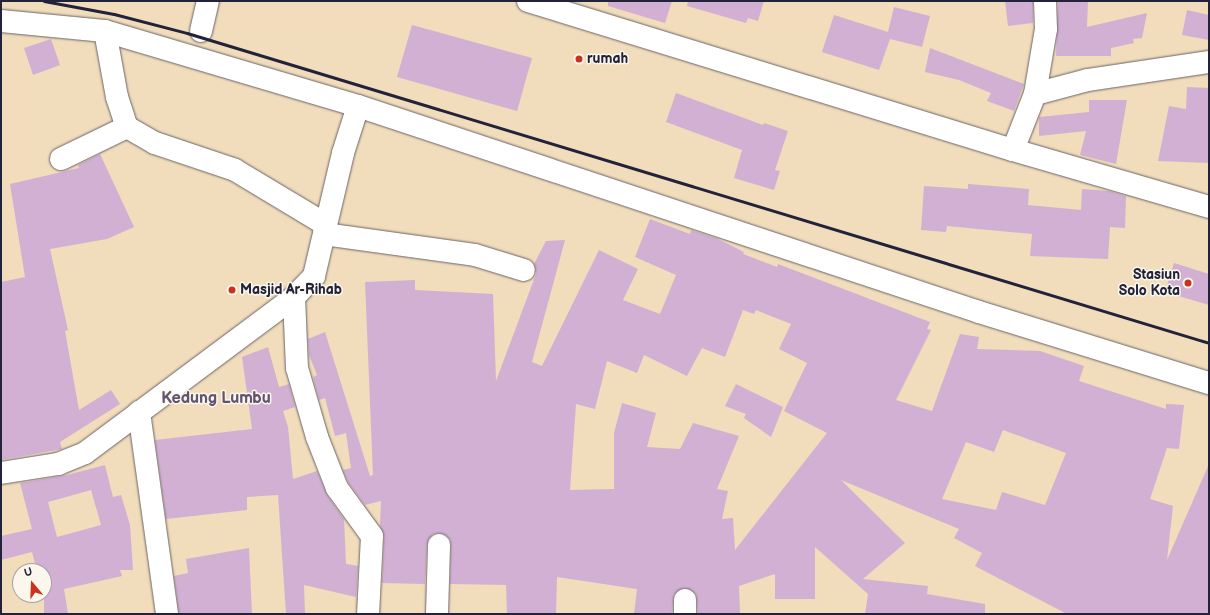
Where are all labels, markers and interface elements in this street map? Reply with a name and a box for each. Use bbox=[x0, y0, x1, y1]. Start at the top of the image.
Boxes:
place label: rumah bbox=[587, 51, 628, 67]
marker: rumah bbox=[574, 54, 584, 64]
place label: Stasiun Solo Kota bbox=[1119, 267, 1180, 300]
marker: Stasiun Solo Kota bbox=[1183, 278, 1193, 288]
place label: Masjid Ar-Rihab bbox=[240, 282, 342, 298]
marker: Masjid Ar-Rihab bbox=[227, 285, 237, 295]
district label: Kedung Lumbu bbox=[161, 389, 271, 409]
north arrow bbox=[12, 563, 52, 603]
text: U bbox=[22, 565, 34, 580]

